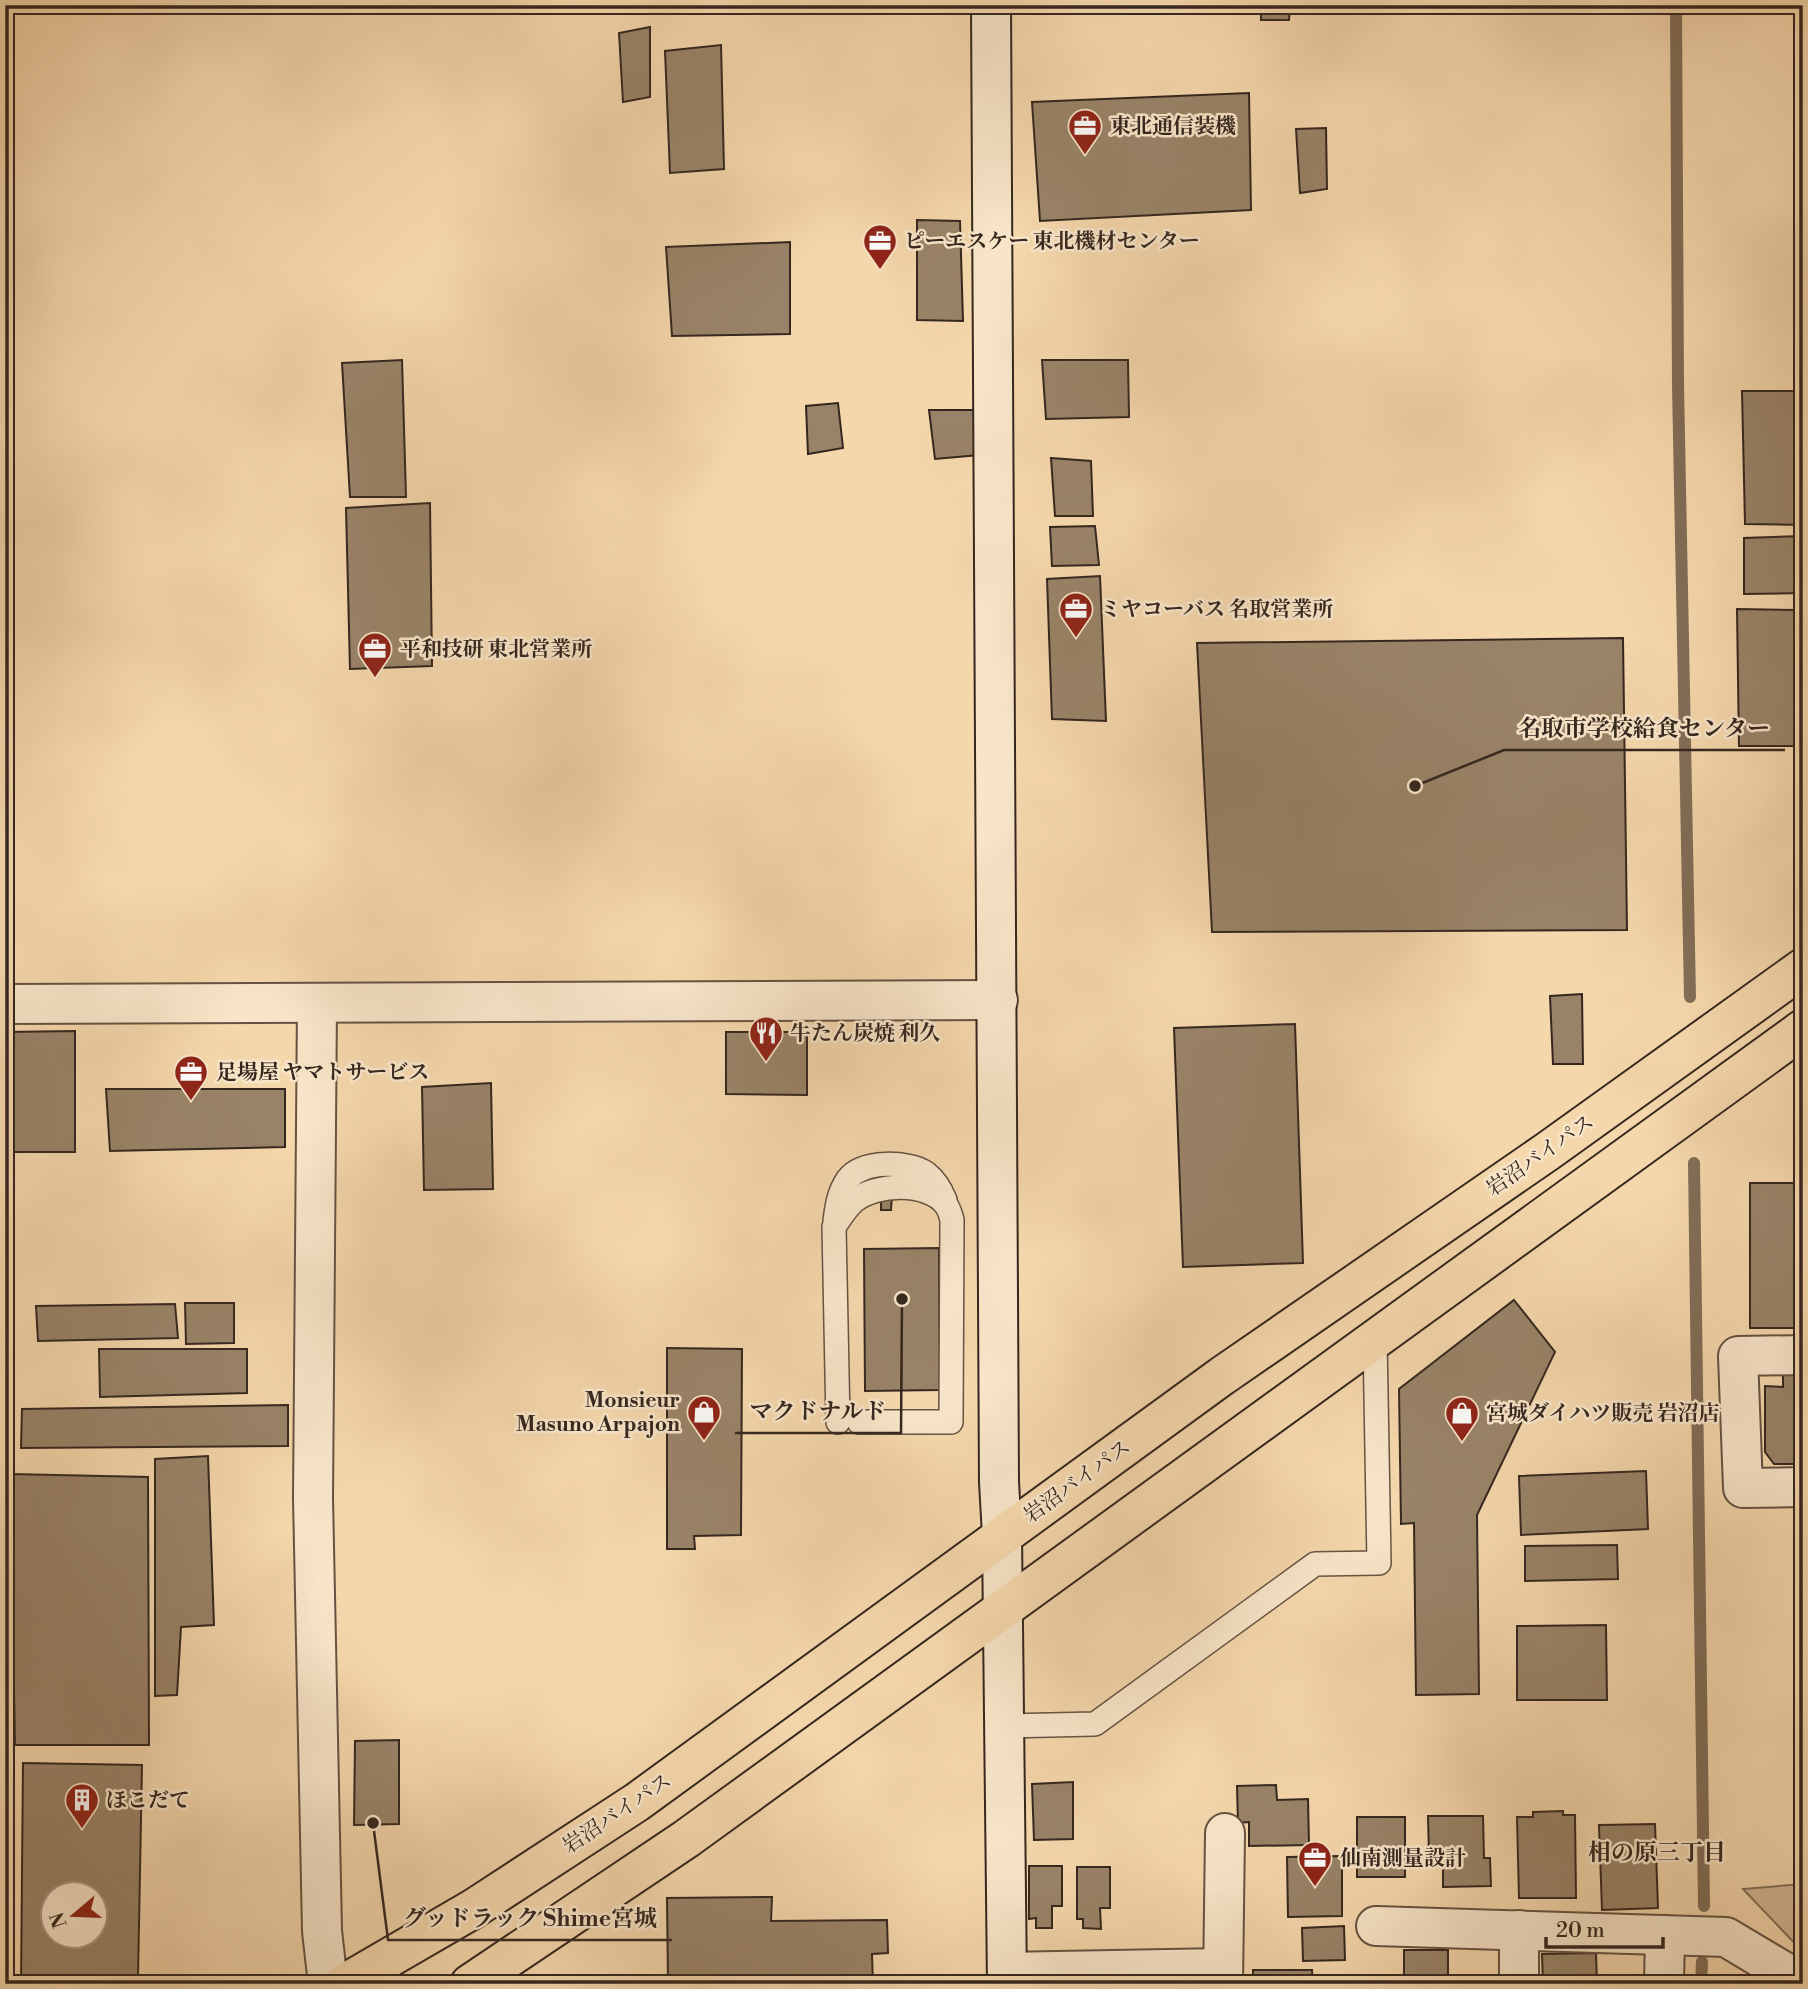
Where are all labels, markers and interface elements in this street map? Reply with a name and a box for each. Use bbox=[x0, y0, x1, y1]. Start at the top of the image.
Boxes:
office icon: 東北通信装機 bbox=[1066, 107, 1104, 156]
place label: 東北通信装機 bbox=[1110, 114, 1236, 140]
office icon: ピーエスケー 東北機材センター bbox=[861, 222, 899, 271]
place label: ピーエスケー 東北機材センター bbox=[904, 229, 1200, 255]
office icon: ミヤコーバス 名取営業所 bbox=[1057, 590, 1095, 639]
place label: ミヤコーバス 名取営業所 bbox=[1100, 597, 1333, 623]
office icon: 平和技研 東北営業所 bbox=[356, 630, 394, 679]
place label: 平和技研 東北営業所 bbox=[400, 637, 592, 663]
callout: 名取市学校給食センター bbox=[1504, 706, 1785, 750]
text: 名取市学校給食センター bbox=[1518, 715, 1770, 743]
restaurant icon: 牛たん炭焼 利久 bbox=[747, 1014, 785, 1063]
place label: 牛たん炭焼 利久 bbox=[790, 1021, 940, 1047]
office icon: 足場屋 ヤマトサービス bbox=[172, 1053, 210, 1102]
place label: 足場屋 ヤマトサービス bbox=[216, 1060, 429, 1086]
street label: 岩沼バイパス bbox=[1482, 1109, 1599, 1202]
place label: Monsieur Masuno Arpajon bbox=[516, 1388, 680, 1438]
callout: マクドナルド bbox=[735, 1389, 901, 1433]
shop icon: Monsieur Masuno Arpajon bbox=[685, 1393, 723, 1442]
shop icon: 宮城ダイハツ販売 岩沼店 bbox=[1443, 1394, 1481, 1443]
text: マクドナルド bbox=[750, 1398, 886, 1426]
place label: 宮城ダイハツ販売 岩沼店 bbox=[1486, 1401, 1720, 1427]
street label: 岩沼バイパス bbox=[1019, 1434, 1136, 1529]
street label: 岩沼バイパス bbox=[558, 1768, 677, 1860]
building icon: ほこだて bbox=[63, 1781, 101, 1830]
place label: ほこだて bbox=[106, 1788, 190, 1814]
office icon: 仙南測量設計 bbox=[1296, 1839, 1334, 1888]
district label: 相の原三丁目 bbox=[1588, 1839, 1726, 1867]
place label: 仙南測量設計 bbox=[1340, 1846, 1466, 1872]
north arrow bbox=[38, 1881, 108, 1951]
callout: グッドラック Shime宮城 bbox=[388, 1896, 672, 1940]
text: グッドラック Shime宮城 bbox=[403, 1905, 657, 1933]
scale bar bbox=[1546, 1905, 1663, 1949]
text: N bbox=[45, 1909, 73, 1931]
text: 20 m bbox=[1556, 1918, 1605, 1944]

